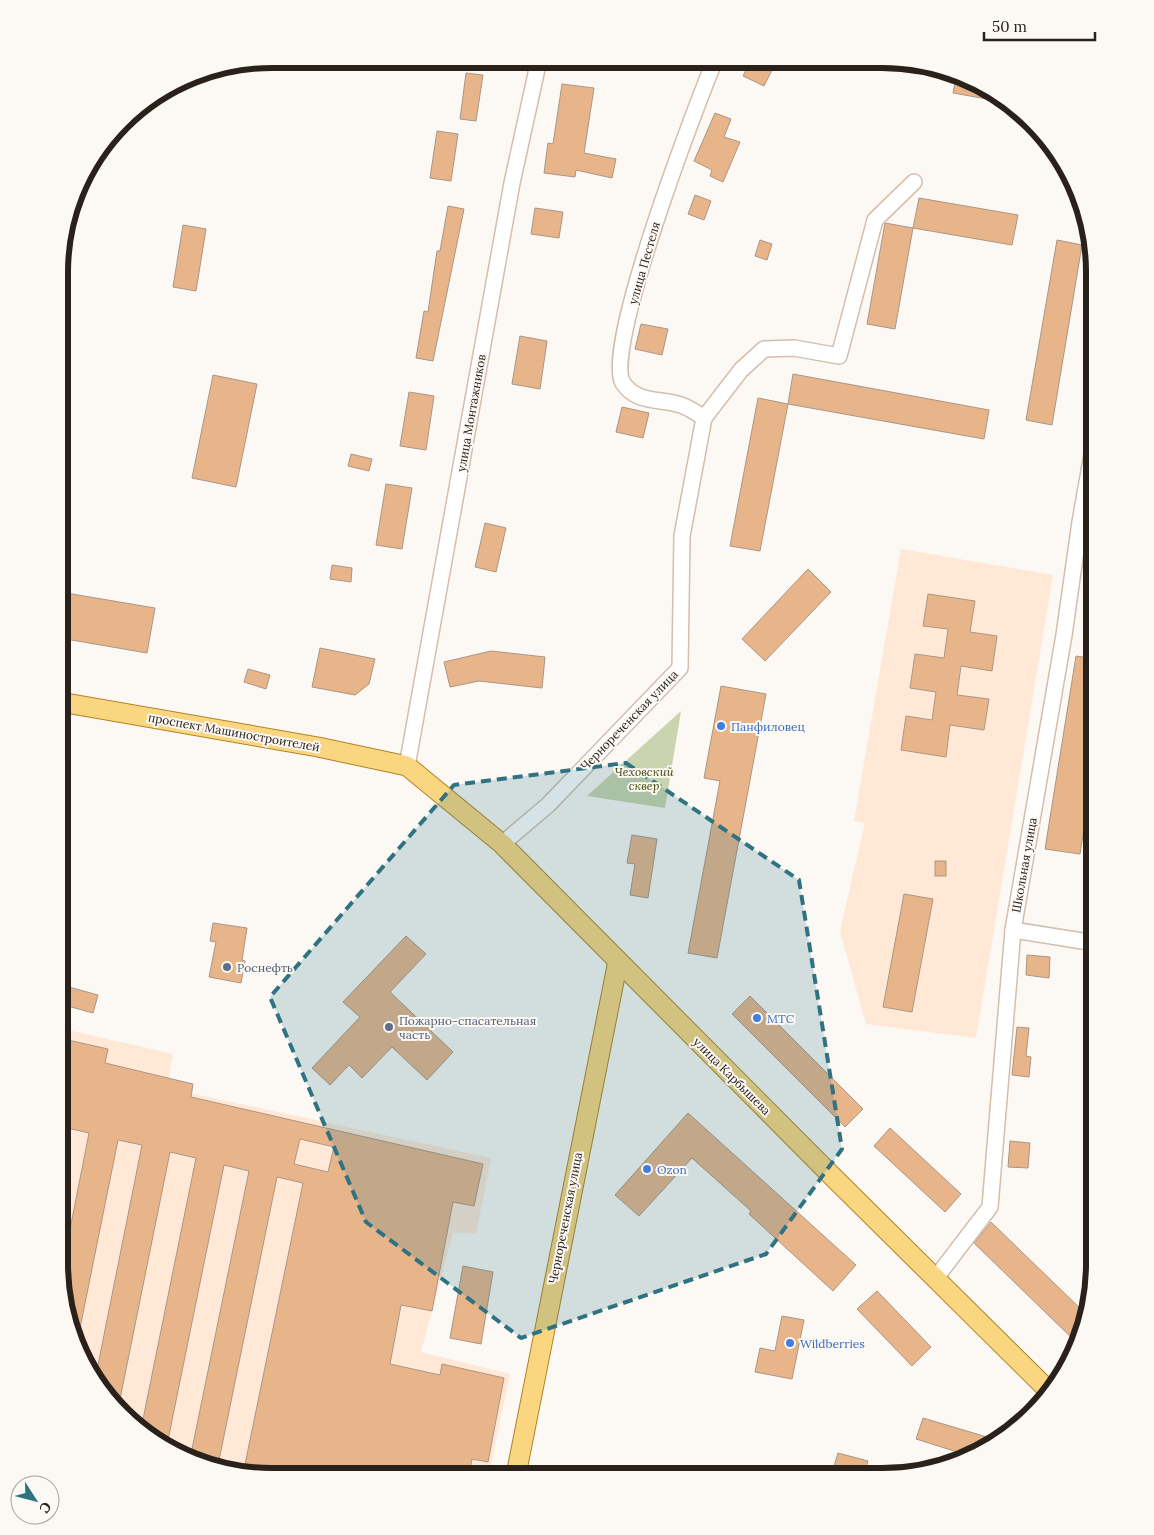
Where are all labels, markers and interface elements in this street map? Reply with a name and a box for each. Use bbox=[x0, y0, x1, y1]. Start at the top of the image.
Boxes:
scale bar bbox=[984, 10, 1095, 42]
text: 50 m bbox=[992, 17, 1027, 36]
street label: улица Пестеля bbox=[625, 220, 663, 306]
street label: улица Монтажников bbox=[453, 353, 489, 473]
street label: Чернореченская улица bbox=[577, 667, 681, 773]
street label: проспект Машиностроителей bbox=[147, 709, 321, 755]
place label: Панфиловец bbox=[731, 719, 805, 734]
marker: Панфиловец bbox=[715, 720, 727, 732]
park label: Чеховский сквер bbox=[614, 764, 674, 793]
street label: Школьная улица bbox=[1008, 816, 1040, 914]
place label: Роснефть bbox=[237, 960, 293, 975]
marker: Роснефть bbox=[221, 961, 233, 973]
place label: МТС bbox=[767, 1011, 795, 1026]
marker: МТС bbox=[751, 1012, 763, 1024]
place label: Пожарно-спасательная часть bbox=[399, 1013, 536, 1042]
marker: Пожарно-спасательная часть bbox=[383, 1021, 395, 1033]
street label: улица Карбышева bbox=[690, 1034, 774, 1118]
street label: Чернореченская улица bbox=[545, 1151, 585, 1285]
place label: Ozon bbox=[657, 1162, 687, 1177]
marker: Ozon bbox=[641, 1163, 653, 1175]
place label: Wildberries bbox=[800, 1336, 865, 1351]
marker: Wildberries bbox=[784, 1337, 796, 1349]
north arrow bbox=[10, 1475, 60, 1525]
text: С bbox=[35, 1498, 56, 1517]

